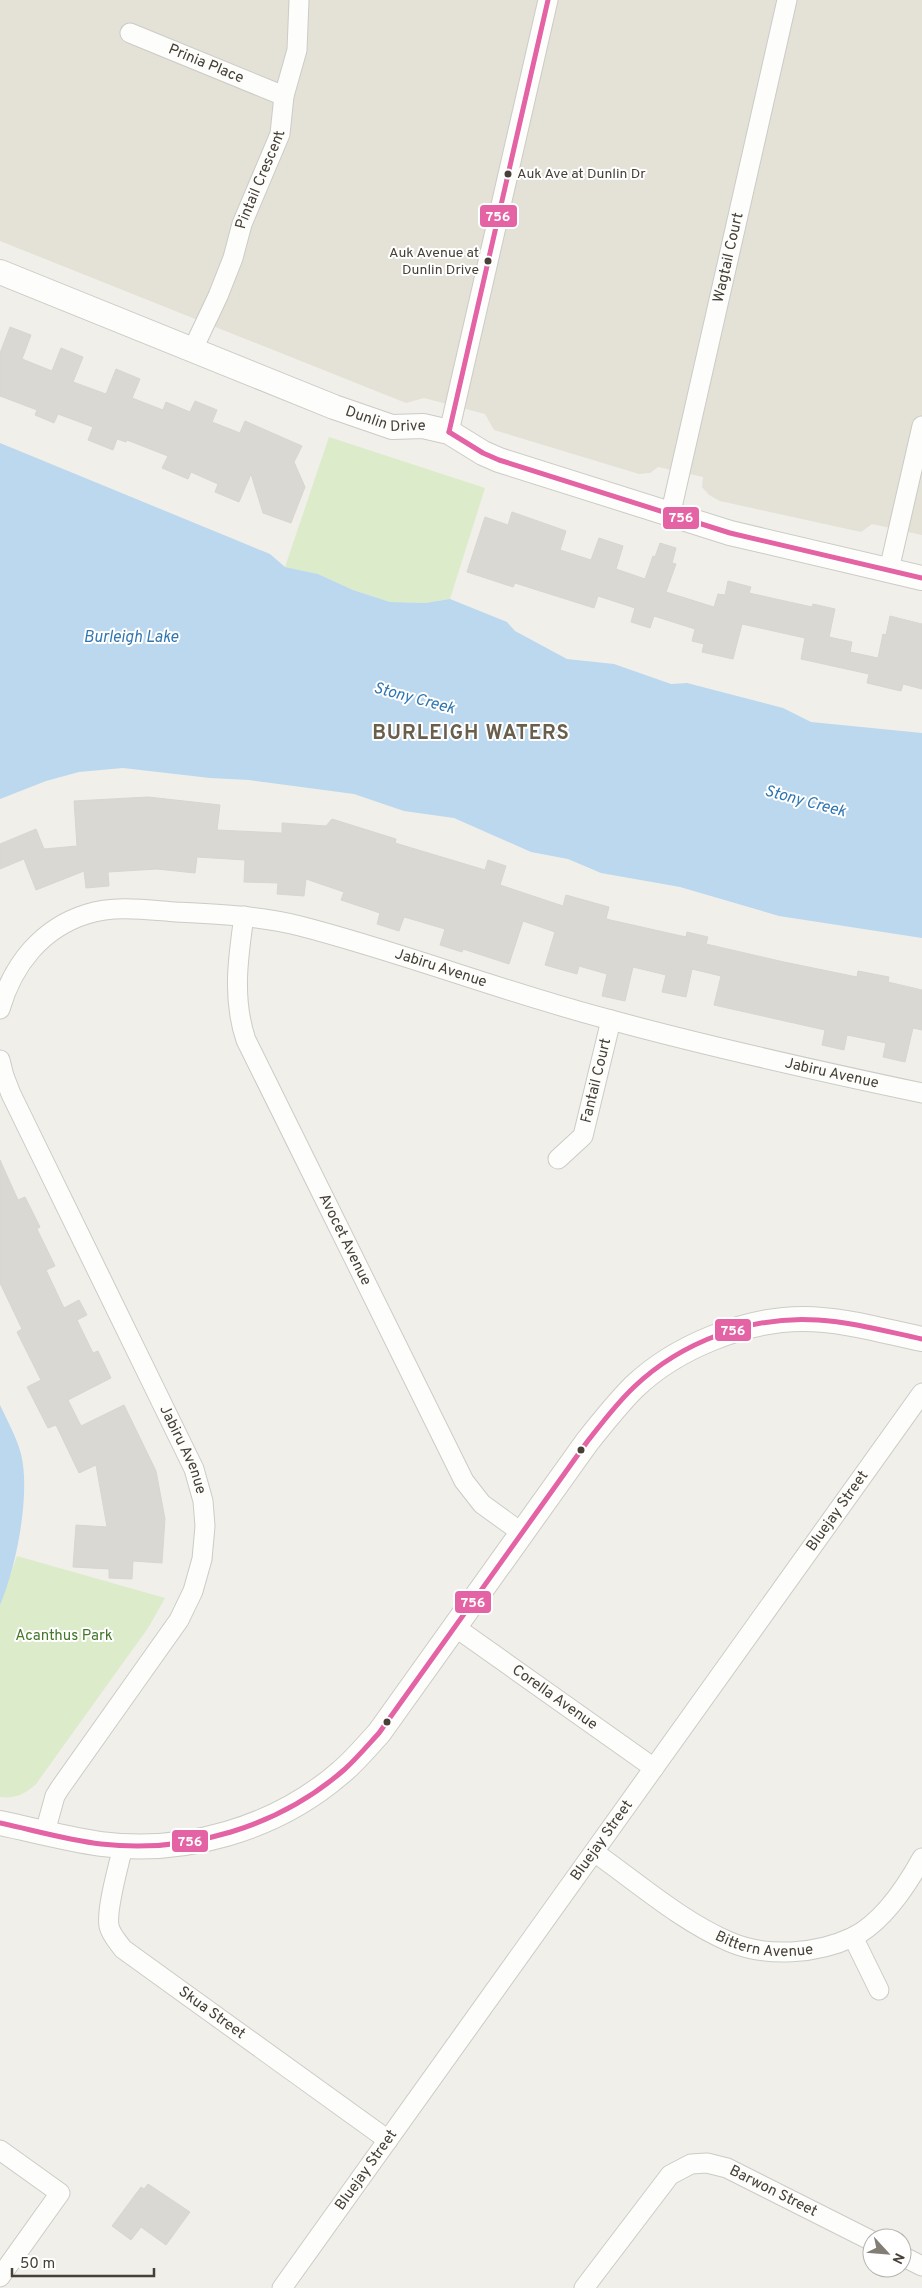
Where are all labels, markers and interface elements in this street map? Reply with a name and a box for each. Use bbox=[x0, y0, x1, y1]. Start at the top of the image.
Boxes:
street label: Prinia Place bbox=[165, 40, 246, 88]
street label: Pintail Crescent bbox=[232, 130, 290, 231]
place label: Auk Ave at Dunlin Dr bbox=[517, 166, 646, 183]
marker: Auk Ave at Dunlin Dr bbox=[503, 169, 513, 179]
line badge: 756 bbox=[479, 204, 518, 228]
text: 756 bbox=[486, 209, 510, 226]
street label: Wagtail Court bbox=[709, 211, 748, 305]
place label: Auk Avenue at Dunlin Drive bbox=[389, 245, 479, 279]
marker: Auk Avenue at Dunlin Drive bbox=[483, 256, 493, 266]
street label: Dunlin Drive bbox=[343, 402, 426, 437]
line badge: 756 bbox=[662, 506, 700, 530]
text: 756 bbox=[669, 510, 693, 527]
water label: Burleigh Lake bbox=[84, 628, 179, 648]
water label: Stony Creek bbox=[371, 679, 458, 720]
district label: BURLEIGH WATERS bbox=[372, 721, 570, 747]
water label: Stony Creek bbox=[762, 782, 849, 823]
street label: Jabiru Avenue bbox=[392, 945, 489, 992]
street label: Fantail Court bbox=[577, 1036, 616, 1125]
street label: Jabiru Avenue bbox=[783, 1054, 880, 1093]
street label: Avocet Avenue bbox=[314, 1191, 375, 1289]
line badge: 756 bbox=[714, 1318, 752, 1342]
text: 756 bbox=[721, 1323, 745, 1340]
street label: Jabiru Avenue bbox=[155, 1402, 210, 1496]
unlabelled marker bbox=[576, 1445, 586, 1455]
street label: Bluejay Street bbox=[802, 1467, 873, 1555]
line badge: 756 bbox=[454, 1590, 492, 1614]
text: 756 bbox=[461, 1595, 485, 1612]
park label: Acanthus Park bbox=[15, 1627, 113, 1646]
street label: Corella Avenue bbox=[508, 1661, 601, 1734]
unlabelled marker bbox=[382, 1717, 392, 1727]
street label: Bluejay Street bbox=[567, 1797, 637, 1885]
line badge: 756 bbox=[171, 1829, 209, 1853]
text: 756 bbox=[178, 1834, 202, 1851]
street label: Bittern Avenue bbox=[712, 1927, 815, 1962]
street label: Skua Street bbox=[174, 1982, 249, 2043]
street label: Bluejay Street bbox=[331, 2126, 402, 2214]
street label: Barwon Street bbox=[726, 2161, 820, 2221]
north arrow bbox=[862, 2228, 912, 2278]
scale bar bbox=[12, 2246, 155, 2278]
text: N bbox=[887, 2250, 907, 2266]
text: 50 m bbox=[20, 2255, 55, 2274]

